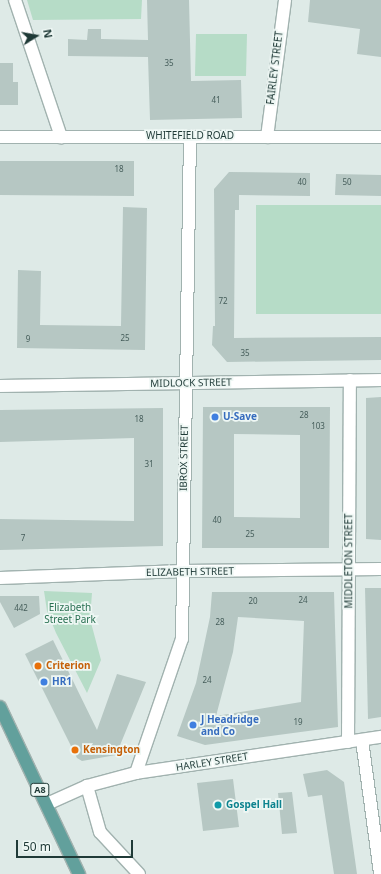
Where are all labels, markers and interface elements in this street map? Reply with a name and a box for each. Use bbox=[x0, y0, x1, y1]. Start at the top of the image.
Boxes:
north arrow bbox=[16, 16, 56, 56]
text: N bbox=[40, 28, 56, 39]
street label: FAIRLEY STREET bbox=[265, 31, 285, 105]
house number: 35 bbox=[164, 58, 174, 68]
house number: 41 bbox=[211, 95, 221, 105]
street label: WHITEFIELD ROAD bbox=[146, 130, 234, 142]
house number: 18 bbox=[114, 164, 124, 174]
house number: 40 bbox=[297, 177, 307, 187]
house number: 50 bbox=[342, 177, 352, 187]
house number: 72 bbox=[218, 296, 228, 306]
house number: 25 bbox=[120, 333, 130, 343]
house number: 9 bbox=[26, 334, 30, 344]
house number: 35 bbox=[240, 348, 250, 358]
street label: MIDLOCK STREET bbox=[150, 376, 232, 390]
house number: 28 bbox=[299, 410, 309, 420]
place label: U-Save bbox=[223, 411, 257, 423]
marker: U-Save bbox=[210, 412, 220, 422]
house number: 18 bbox=[134, 414, 144, 424]
house number: 103 bbox=[311, 421, 325, 431]
street label: IBROX STREET bbox=[177, 425, 191, 491]
house number: 31 bbox=[144, 459, 154, 469]
street label: MIDDLETON STREET bbox=[343, 513, 355, 609]
house number: 40 bbox=[212, 515, 222, 525]
house number: 25 bbox=[245, 529, 255, 539]
house number: 7 bbox=[21, 533, 25, 543]
street label: ELIZABETH STREET bbox=[146, 565, 234, 579]
house number: 24 bbox=[298, 595, 308, 605]
house number: 20 bbox=[248, 596, 258, 606]
park label: Elizabeth Street Park bbox=[44, 601, 96, 624]
house number: 442 bbox=[14, 603, 28, 613]
house number: 28 bbox=[215, 617, 225, 627]
place label: Criterion bbox=[46, 660, 90, 672]
marker: Criterion bbox=[33, 661, 43, 671]
house number: 24 bbox=[202, 675, 212, 685]
place label: HR1 bbox=[52, 676, 72, 688]
marker: HR1 bbox=[39, 677, 49, 687]
place label: J Headridge and Co bbox=[201, 713, 259, 736]
house number: 19 bbox=[293, 717, 303, 727]
marker: J Headridge and Co bbox=[188, 720, 198, 730]
place label: Kensington bbox=[83, 744, 140, 756]
marker: Kensington bbox=[70, 745, 80, 755]
street label: HARLEY STREET bbox=[175, 750, 249, 774]
road number: A8 bbox=[30, 783, 50, 797]
place label: Gospel Hall bbox=[226, 799, 282, 811]
marker: Gospel Hall bbox=[213, 800, 223, 810]
scale bar bbox=[18, 832, 135, 858]
text: 50 m bbox=[23, 838, 51, 855]

